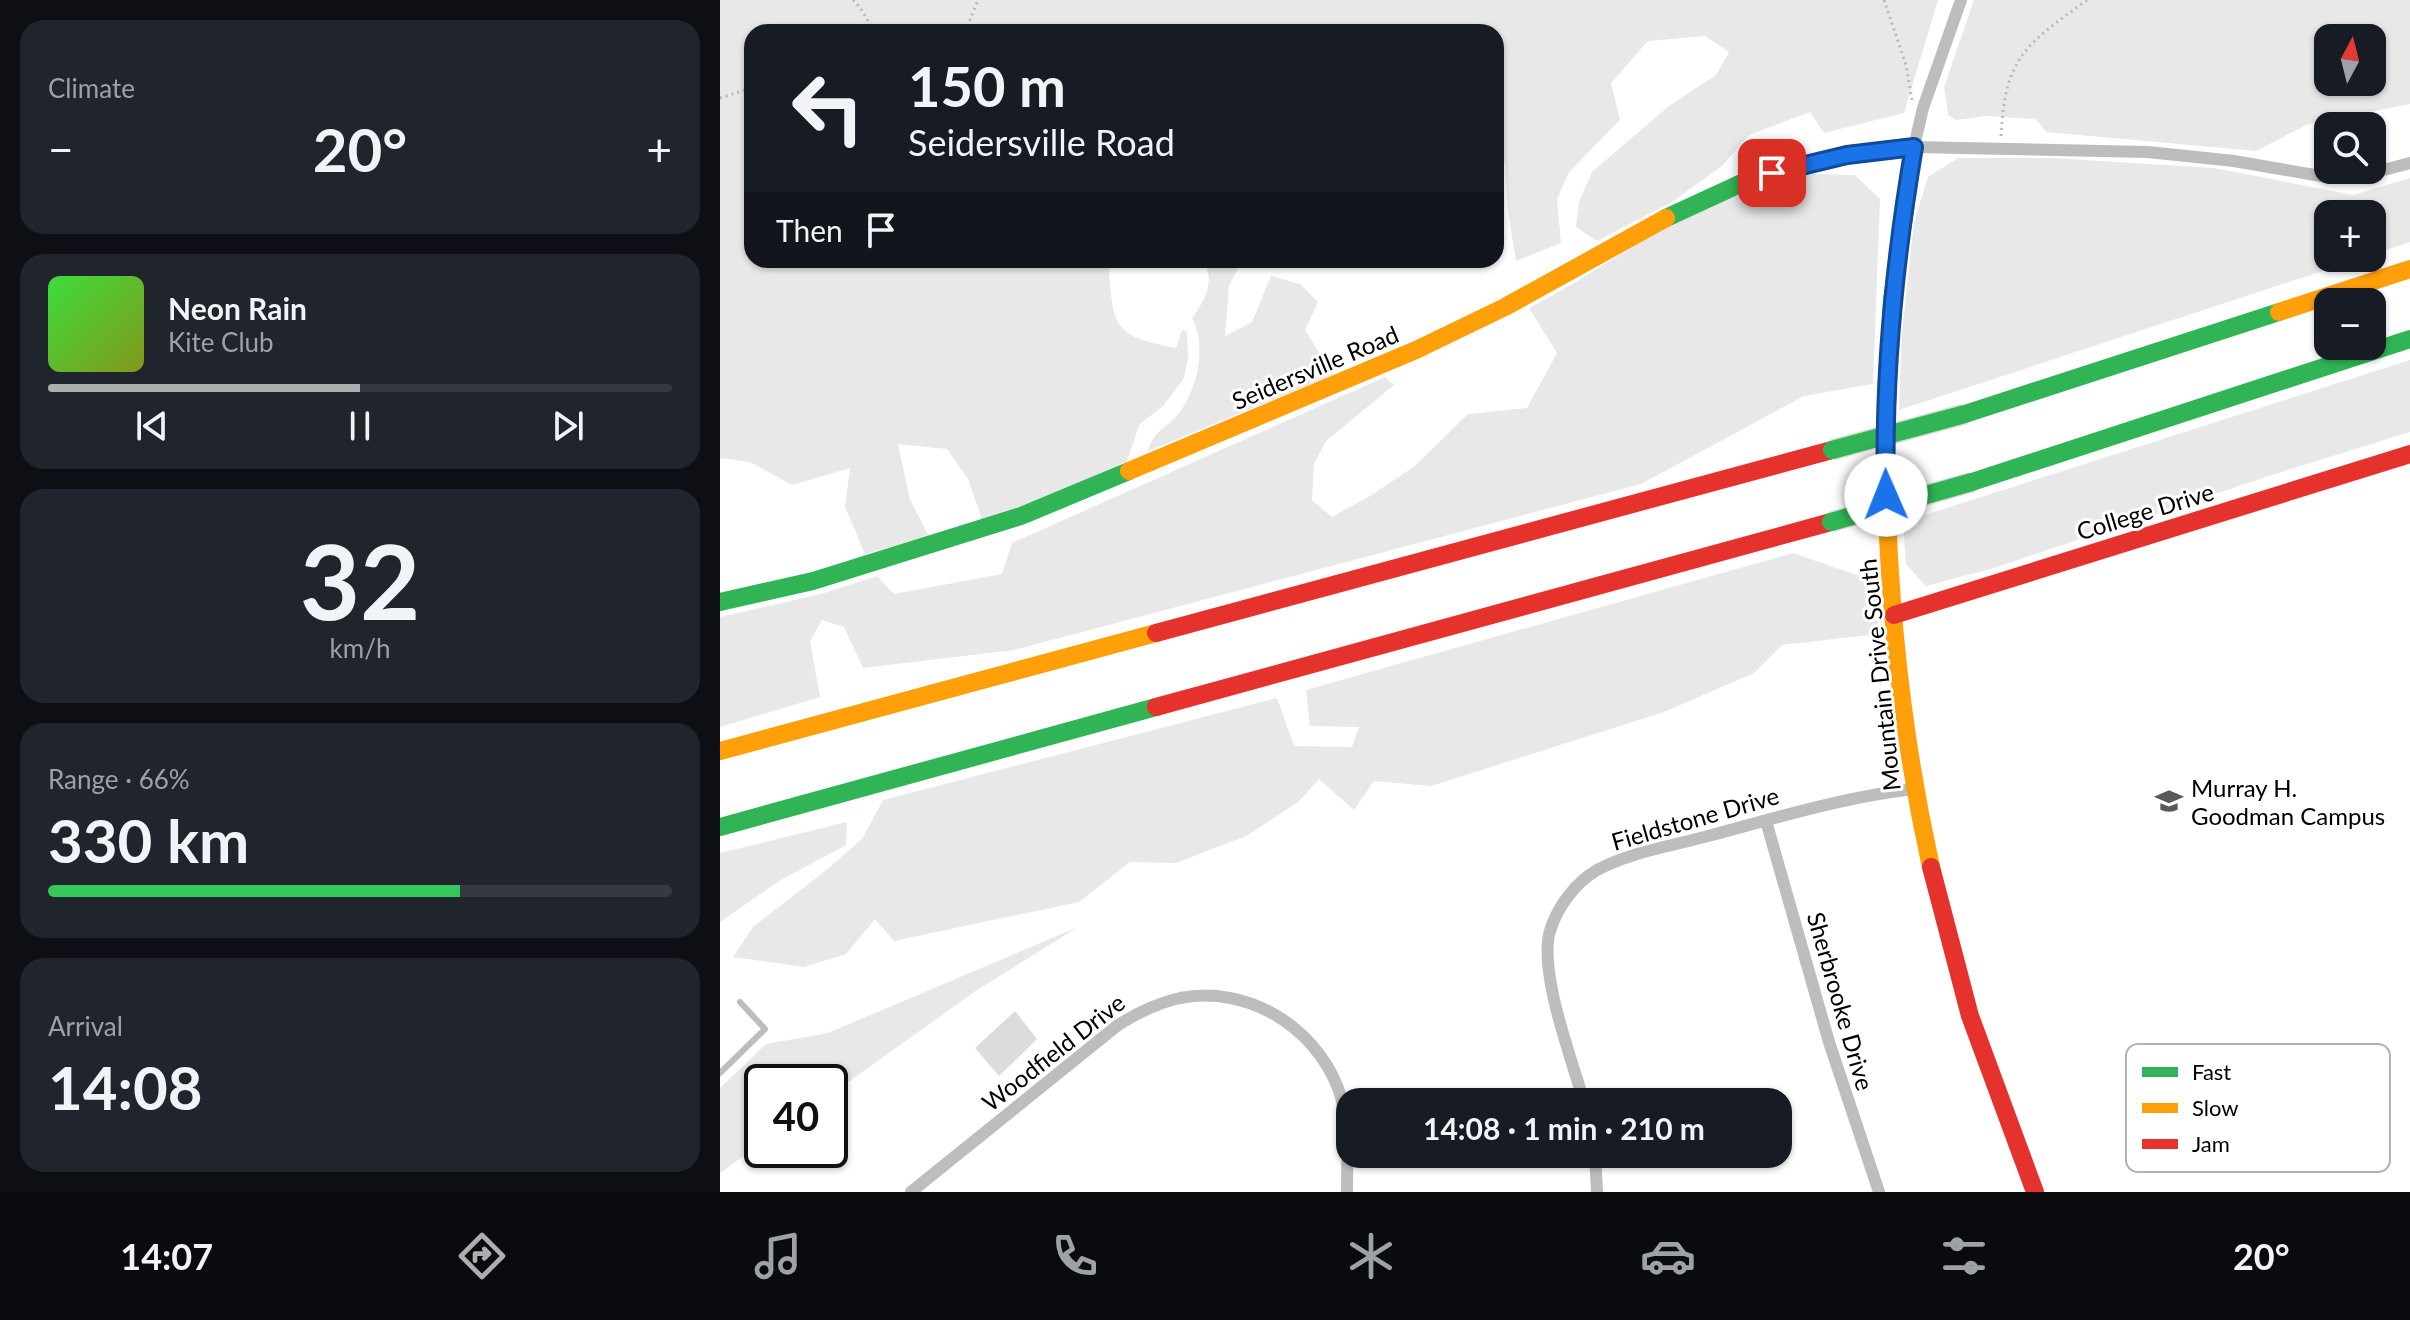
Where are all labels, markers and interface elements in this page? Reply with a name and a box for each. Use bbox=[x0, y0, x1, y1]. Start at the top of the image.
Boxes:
north arrow bbox=[2314, 24, 2386, 96]
map controls bbox=[2314, 24, 2386, 360]
text: 150 m bbox=[908, 52, 1066, 119]
icon: left bbox=[776, 56, 880, 160]
text: Climate bbox=[48, 72, 135, 104]
button: search bbox=[2314, 112, 2386, 184]
text: 20° bbox=[313, 113, 407, 185]
text: Seidersville Road bbox=[908, 120, 1175, 164]
text: − bbox=[48, 123, 74, 175]
text: + bbox=[646, 123, 672, 175]
pin bbox=[1738, 139, 1806, 207]
icon: arrive bbox=[1750, 151, 1794, 195]
button: + bbox=[2314, 200, 2386, 272]
icon: arrive bbox=[859, 208, 903, 252]
text: Then bbox=[776, 212, 843, 248]
button: − bbox=[2314, 288, 2386, 360]
text: Neon Rain bbox=[168, 290, 307, 326]
street label: Seidersville Road bbox=[1227, 319, 1403, 415]
text: Kite Club bbox=[168, 326, 274, 358]
icon: previous bbox=[130, 404, 174, 448]
icon: pause bbox=[338, 404, 382, 448]
icon: next bbox=[546, 404, 590, 448]
position arrow bbox=[1844, 453, 1928, 537]
street label: College Drive bbox=[2073, 476, 2217, 546]
text: 32 bbox=[300, 517, 420, 642]
street label: Mountain Drive South bbox=[1852, 557, 1906, 793]
text: km/h bbox=[330, 632, 390, 664]
text: Range · 66% bbox=[48, 763, 190, 795]
place label: Murray H. Goodman Campus bbox=[2191, 773, 2385, 830]
street label: Fieldstone Drive bbox=[1608, 780, 1782, 856]
school or university icon: Murray H. Goodman Campus bbox=[2154, 786, 2184, 816]
text: 330 km bbox=[48, 804, 249, 876]
street label: Sherbrooke Drive bbox=[1802, 909, 1880, 1093]
street label: Woodfield Drive bbox=[976, 987, 1130, 1117]
text: Arrival bbox=[48, 1010, 123, 1042]
legend bbox=[2126, 1044, 2390, 1172]
text: 14:08 bbox=[48, 1051, 203, 1123]
text: Fast bbox=[2192, 1058, 2231, 1085]
speed limit sign: 40 bbox=[744, 1064, 848, 1168]
text: Slow bbox=[2192, 1094, 2239, 1121]
text: 14:08 · 1 min · 210 m bbox=[1423, 1110, 1705, 1146]
text: Jam bbox=[2192, 1130, 2230, 1157]
icon: directions bbox=[454, 1228, 510, 1284]
icon: music bbox=[750, 1228, 806, 1284]
icon: phone bbox=[1047, 1228, 1103, 1284]
icon: climate bbox=[1343, 1228, 1399, 1284]
icon: car bbox=[1640, 1228, 1696, 1284]
icon: filters bbox=[1936, 1228, 1992, 1284]
text: 14:07 bbox=[120, 1234, 213, 1278]
text: 20° bbox=[2233, 1234, 2290, 1278]

